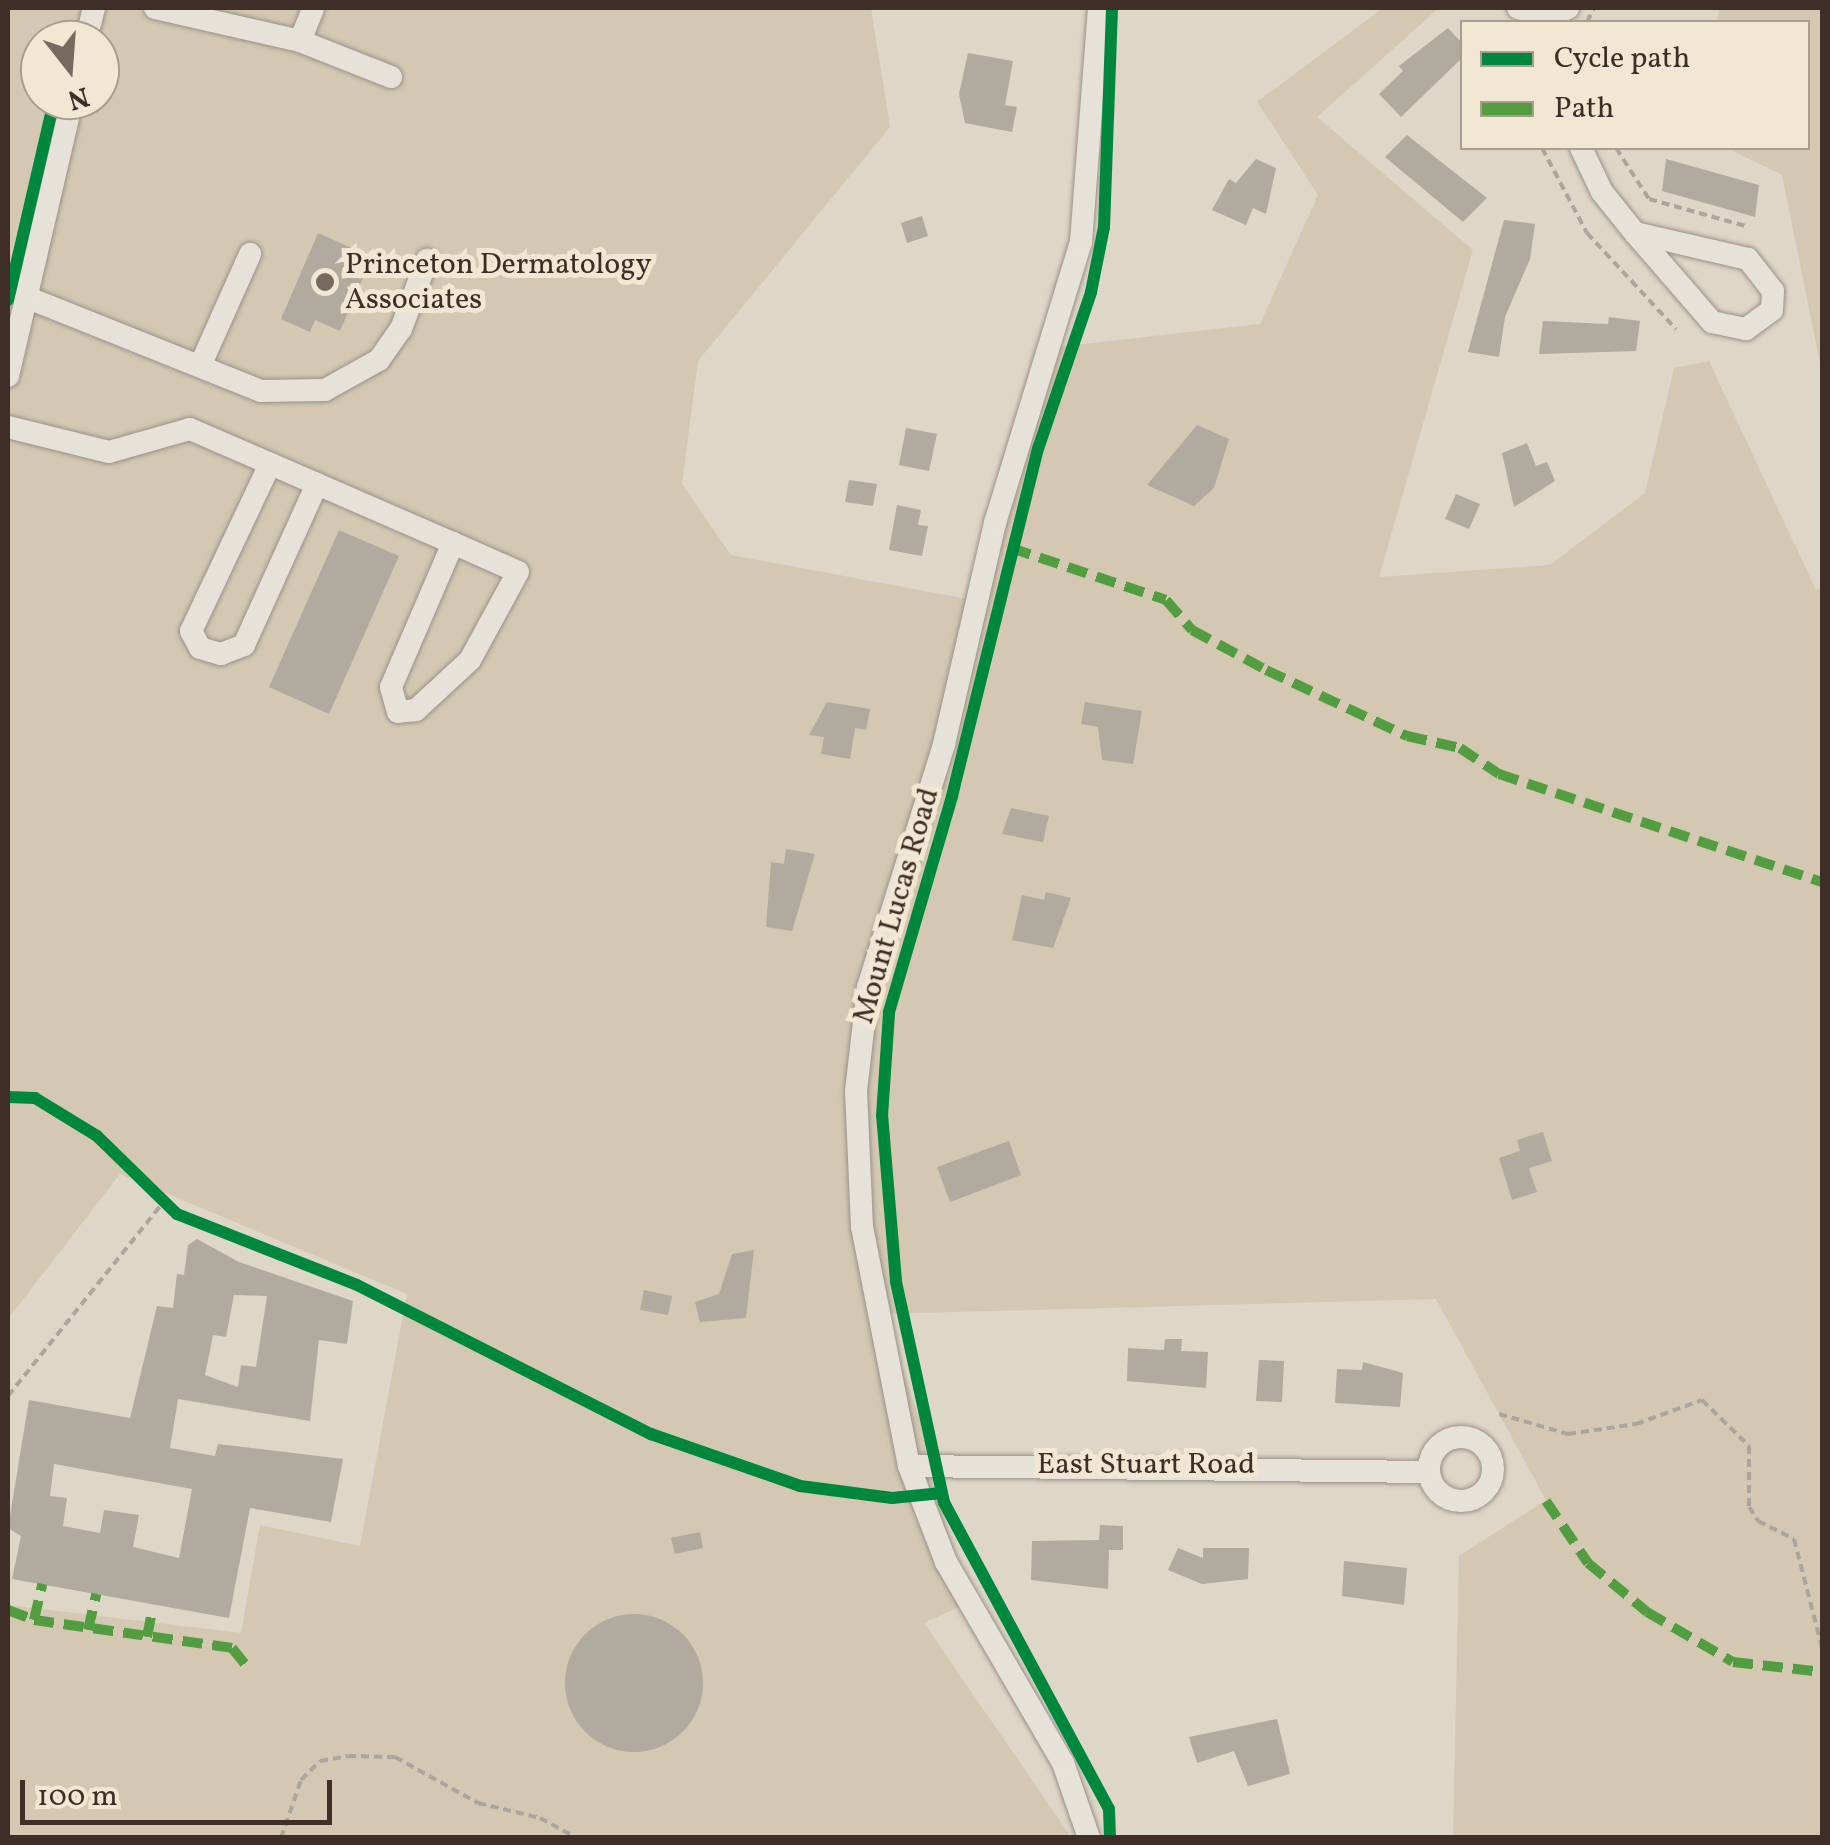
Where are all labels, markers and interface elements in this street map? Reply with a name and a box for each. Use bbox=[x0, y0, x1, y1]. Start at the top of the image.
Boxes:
north arrow bbox=[20, 20, 120, 120]
legend bbox=[1460, 20, 1810, 150]
text: Cycle path bbox=[1554, 38, 1690, 80]
text: N bbox=[63, 76, 94, 119]
text: Path bbox=[1554, 88, 1614, 130]
place label: Princeton Dermatology Associates bbox=[345, 247, 652, 318]
marker: Princeton Dermatology Associates bbox=[314, 271, 336, 293]
street label: Mount Lucas Road bbox=[846, 784, 948, 1028]
street label: East Stuart Road bbox=[1037, 1447, 1255, 1483]
scale bar bbox=[25, 1760, 338, 1822]
text: 100 m bbox=[37, 1776, 118, 1818]

